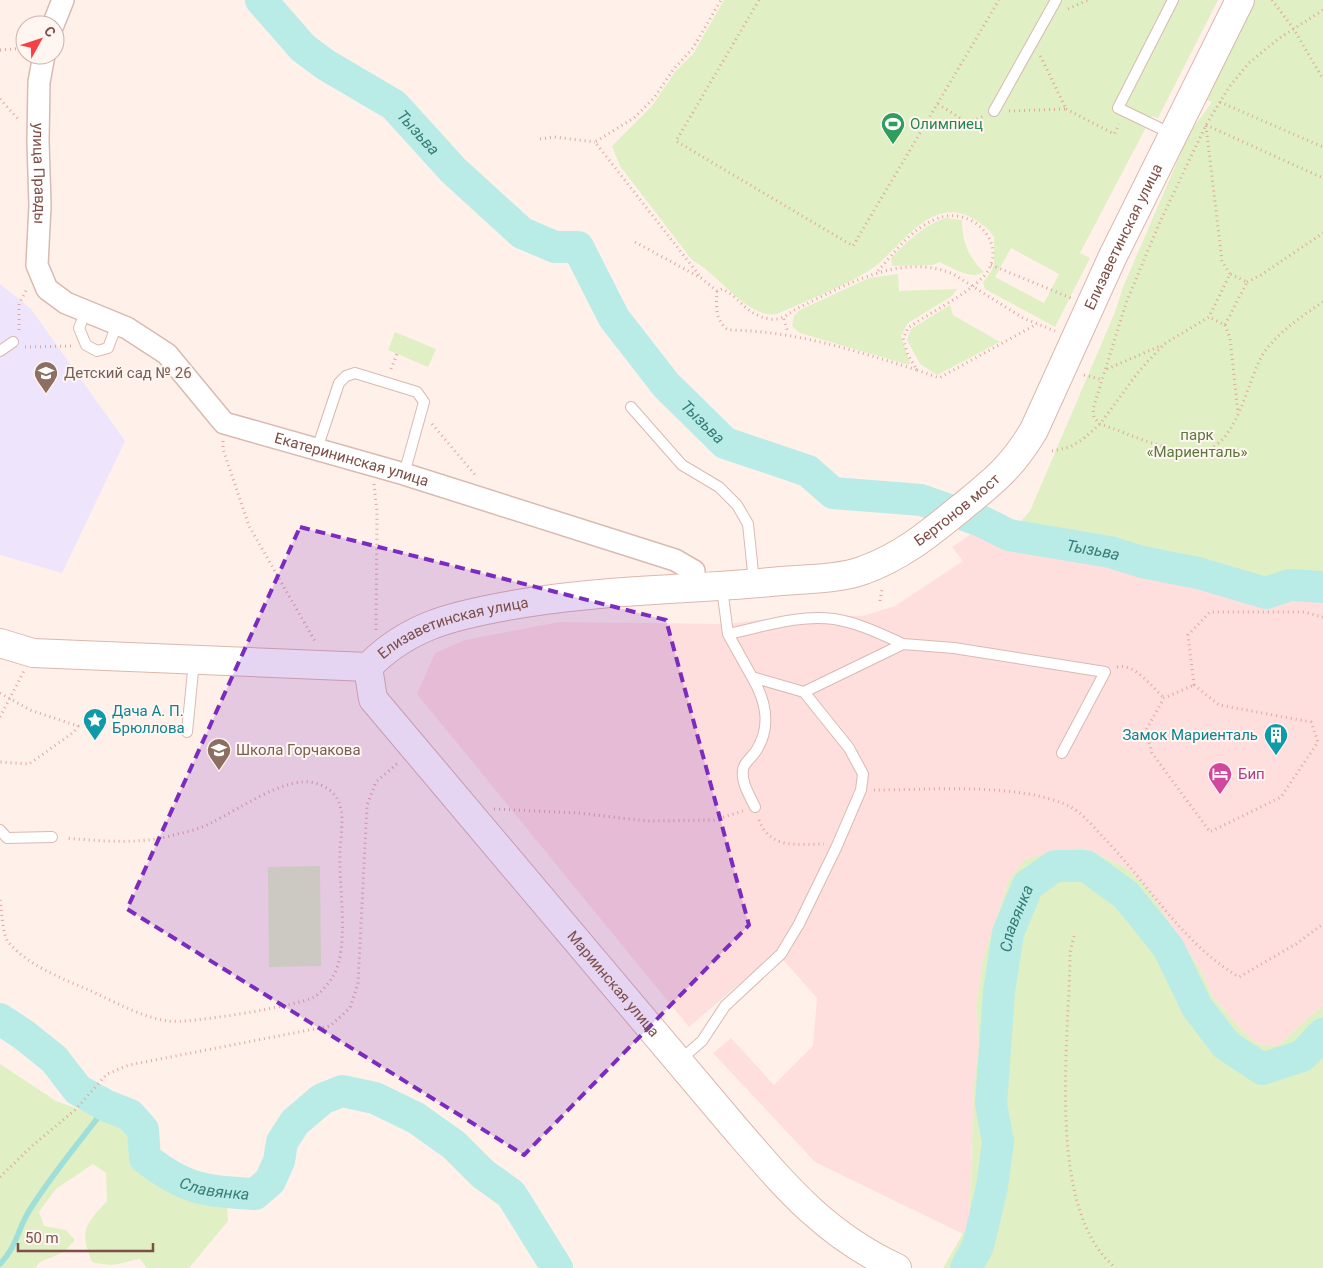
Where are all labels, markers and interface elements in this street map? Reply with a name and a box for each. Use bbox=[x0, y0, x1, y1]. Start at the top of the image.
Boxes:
north arrow bbox=[15, 15, 65, 65]
text: С bbox=[41, 23, 59, 40]
water label: Тызьва bbox=[393, 106, 444, 159]
sports icon: Олимпиец bbox=[880, 111, 906, 145]
place label: Олимпиец bbox=[910, 115, 983, 133]
street label: улица Правды bbox=[29, 123, 49, 225]
street label: Елизаветинская улица bbox=[1081, 161, 1166, 313]
school or university icon: Детский сад № 26 bbox=[33, 360, 59, 394]
place label: Детский сад № 26 bbox=[64, 364, 192, 382]
water label: Тызьва bbox=[677, 396, 729, 447]
park label: парк «Мариенталь» bbox=[1146, 426, 1248, 461]
street label: Екатерининская улица bbox=[272, 429, 431, 490]
street label: Бертонов мост bbox=[911, 470, 1004, 550]
water label: Тызьва bbox=[1065, 535, 1122, 564]
street label: Елизаветинская улица bbox=[374, 593, 530, 663]
place label: Дача А. П. Брюллова bbox=[112, 702, 185, 737]
place icon: Дача А. П. Брюллова bbox=[82, 707, 108, 741]
building icon: Замок Мариенталь bbox=[1263, 722, 1289, 756]
place label: Замок Мариенталь bbox=[1122, 726, 1258, 744]
school or university icon: Школа Горчакова bbox=[206, 737, 232, 771]
place label: Школа Горчакова bbox=[236, 741, 361, 759]
hotel icon: Бип bbox=[1207, 761, 1233, 795]
place label: Бип bbox=[1238, 765, 1265, 783]
water label: Славянка bbox=[996, 882, 1037, 953]
street label: Мариинская улица bbox=[563, 927, 663, 1040]
water label: Славянка bbox=[177, 1172, 250, 1203]
scale bar bbox=[18, 1220, 152, 1252]
text: 50 m bbox=[25, 1229, 59, 1247]

